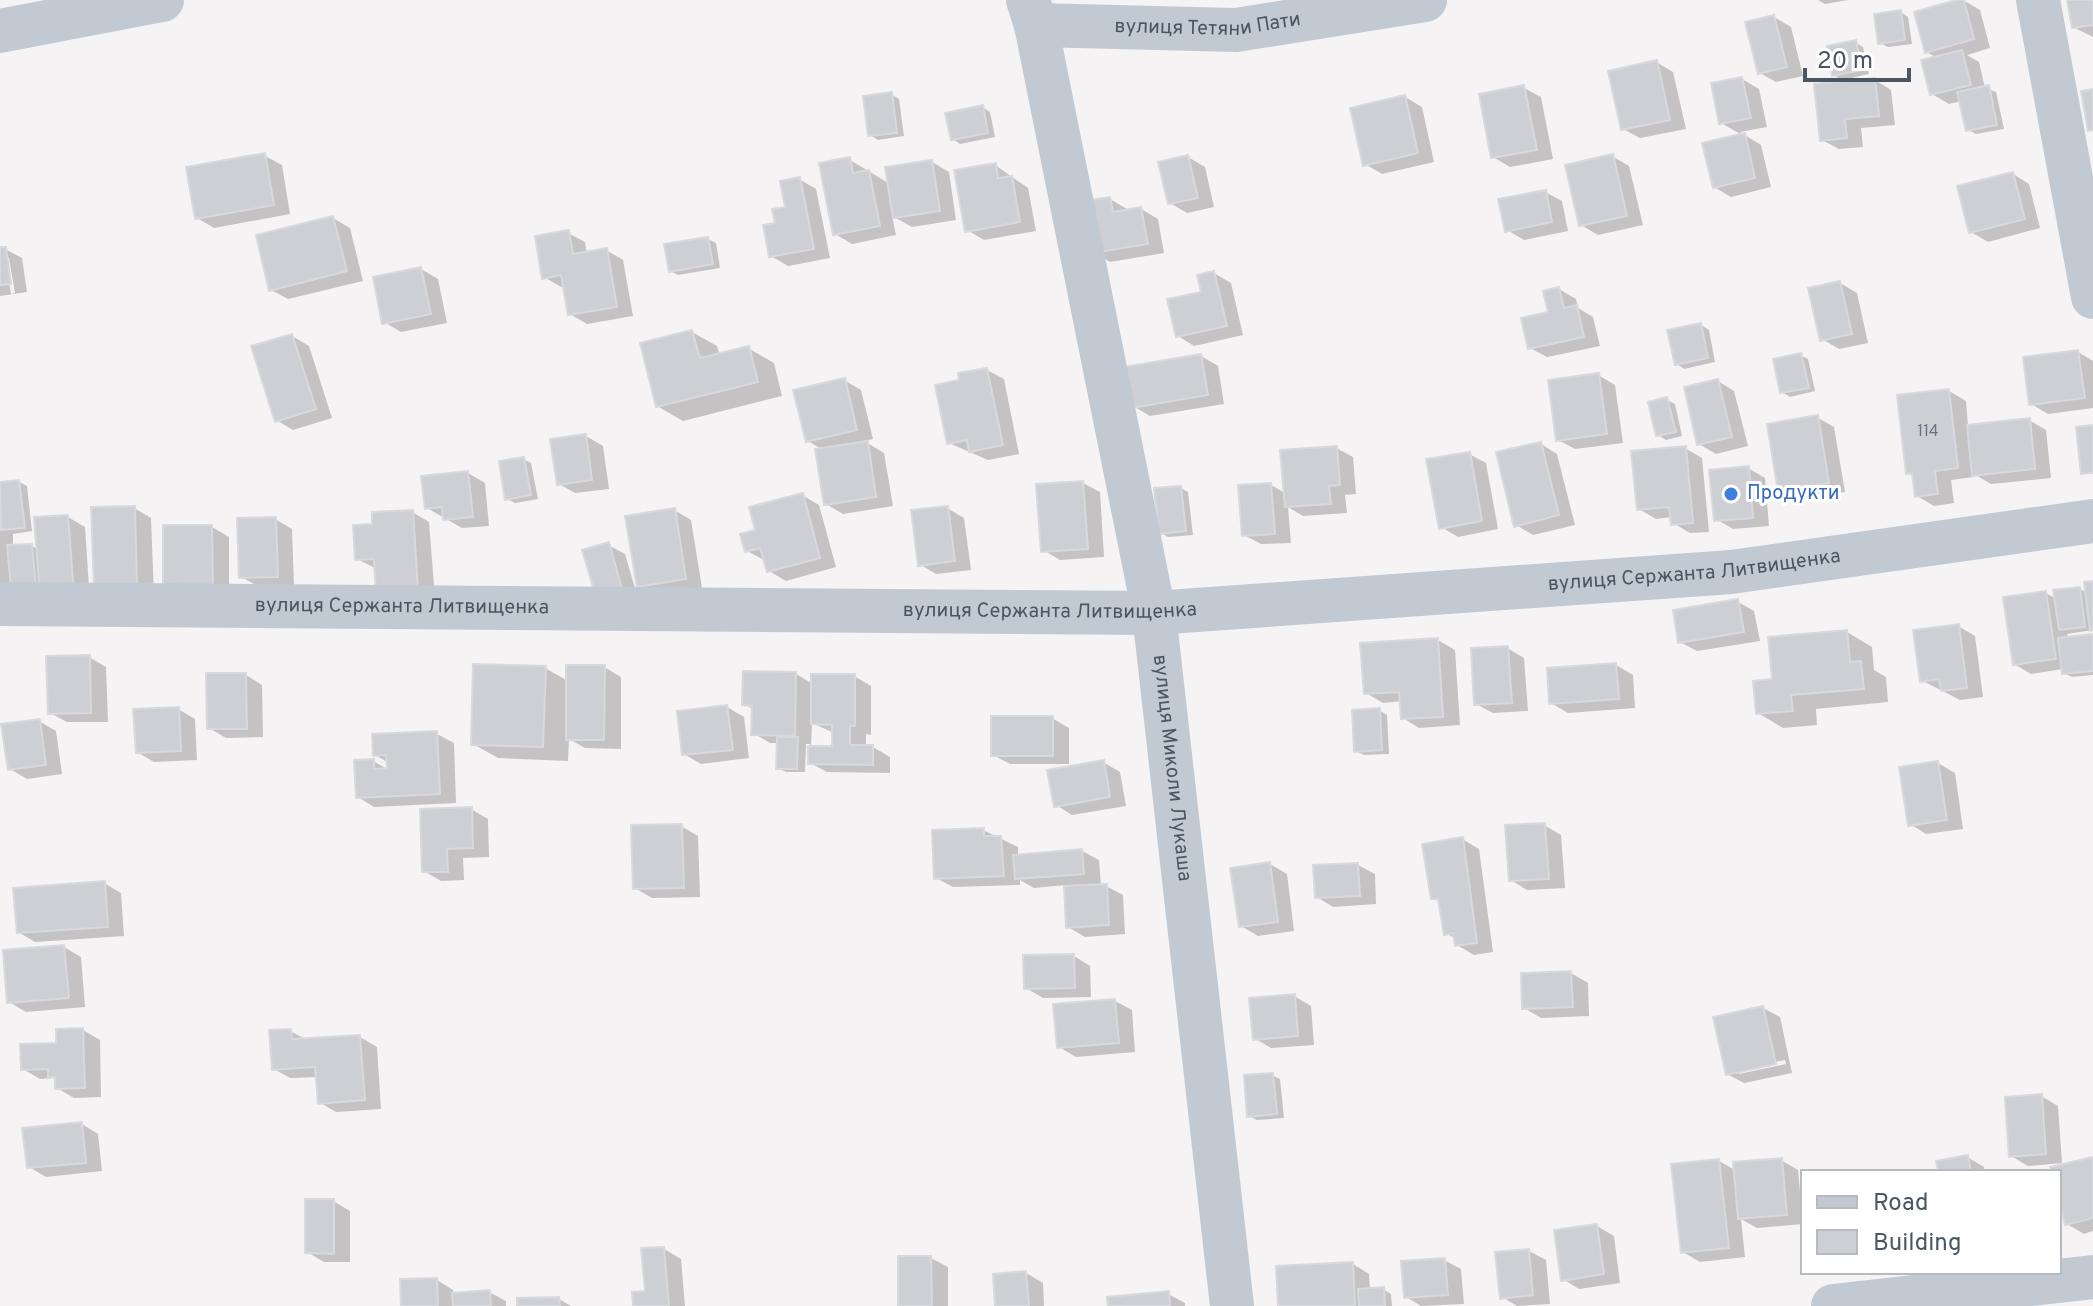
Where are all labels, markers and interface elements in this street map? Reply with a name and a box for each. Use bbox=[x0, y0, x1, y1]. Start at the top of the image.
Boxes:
street label: вулиця Тетяни Пати bbox=[1114, 7, 1303, 43]
scale bar bbox=[1805, 32, 1909, 82]
text: 20 m bbox=[1817, 47, 1873, 77]
house number: 114 bbox=[1917, 422, 1939, 442]
place label: Продукти bbox=[1747, 481, 1840, 507]
marker: Продукти bbox=[1722, 485, 1740, 503]
street label: вулиця Сержанта Литвищенка bbox=[1547, 544, 1842, 598]
street label: вулиця Сержанта Литвищенка bbox=[255, 593, 549, 621]
street label: вулиця Сержанта Литвищенка bbox=[903, 597, 1198, 626]
street label: вулиця Миколи Лукаша bbox=[1146, 653, 1197, 883]
legend bbox=[1801, 1170, 2061, 1274]
text: Road bbox=[1873, 1189, 1929, 1219]
text: Building bbox=[1873, 1229, 1962, 1259]

